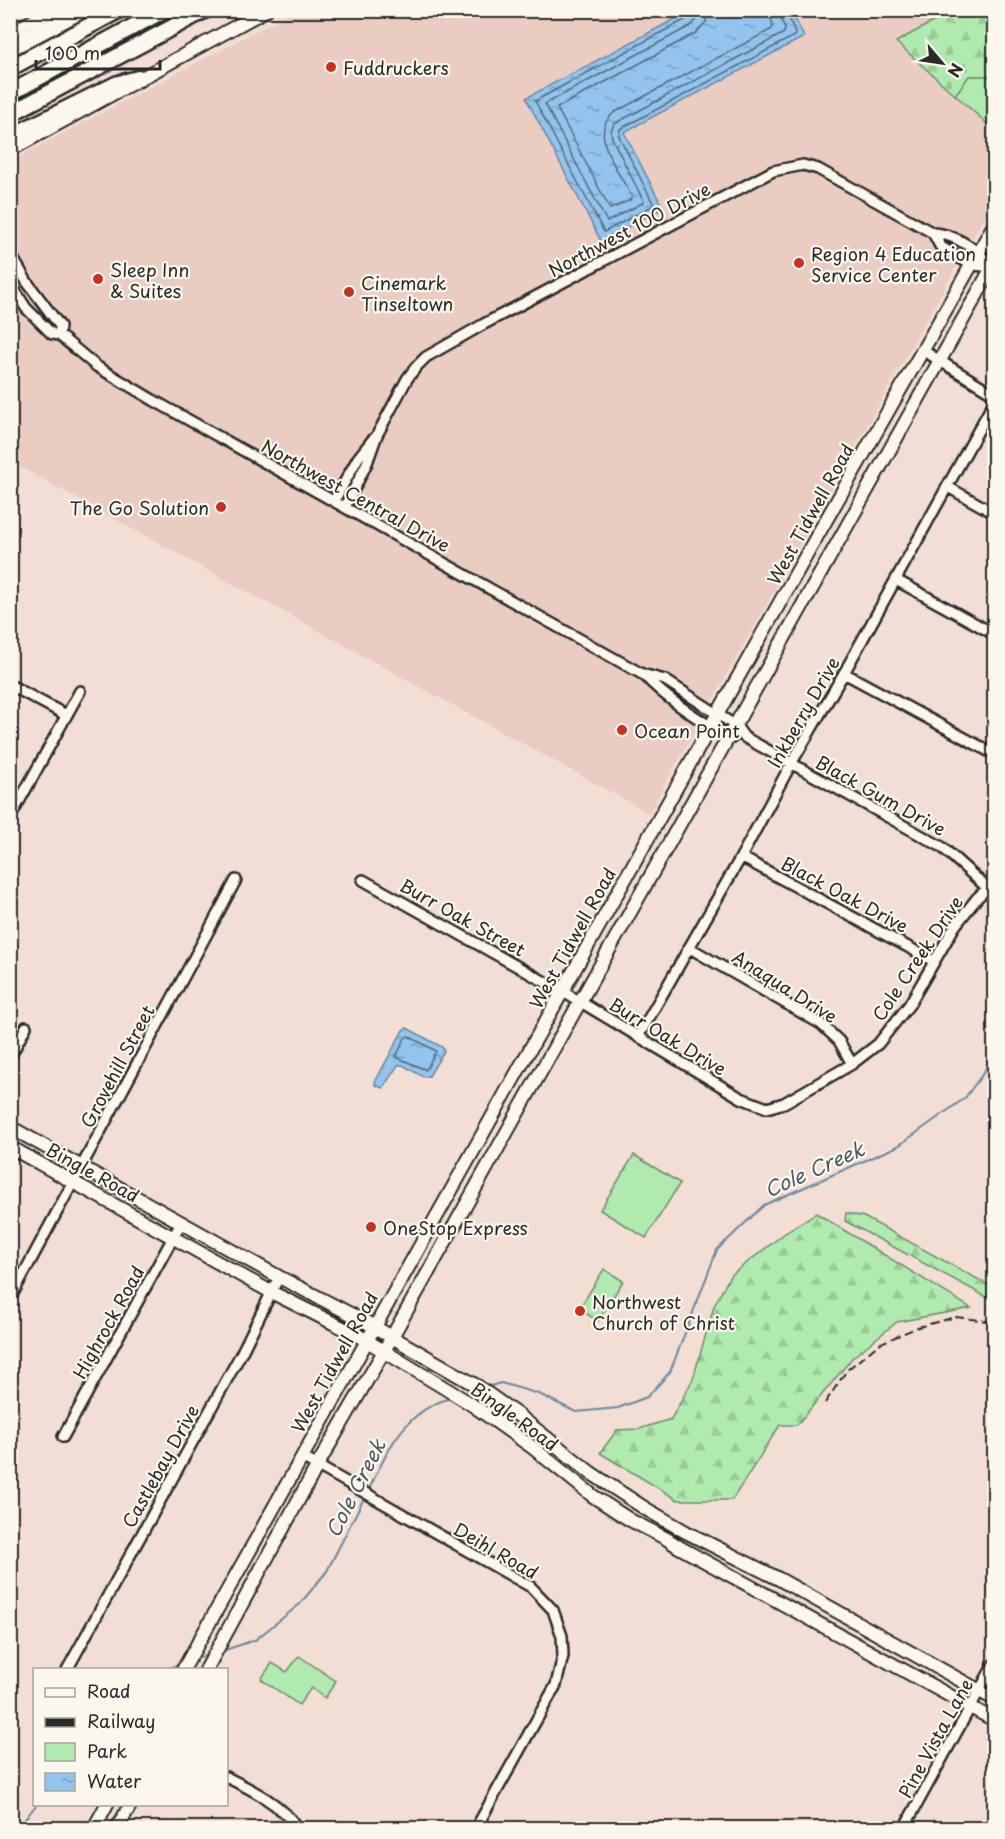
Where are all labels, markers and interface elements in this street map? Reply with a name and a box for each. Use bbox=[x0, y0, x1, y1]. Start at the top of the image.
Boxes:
scale bar bbox=[36, 33, 160, 71]
north arrow bbox=[912, 33, 972, 93]
text: 100 m bbox=[45, 39, 100, 66]
place label: Fuddruckers bbox=[343, 54, 449, 81]
text: N bbox=[942, 59, 970, 82]
marker: Fuddruckers bbox=[324, 60, 338, 74]
street label: Northwest 100 Drive bbox=[543, 175, 715, 283]
place label: Region 4 Education Service Center bbox=[811, 240, 976, 288]
place label: Sleep Inn & Suites bbox=[110, 256, 189, 304]
marker: Region 4 Education Service Center bbox=[792, 256, 806, 270]
place label: Cinemark Tinseltown bbox=[361, 269, 453, 317]
marker: Sleep Inn & Suites bbox=[91, 272, 105, 286]
marker: Cinemark Tinseltown bbox=[342, 285, 356, 299]
street label: Northwest Central Drive bbox=[257, 432, 455, 558]
street label: West Tidwell Road bbox=[760, 438, 860, 590]
place label: The Go Solution bbox=[70, 494, 209, 521]
marker: The Go Solution bbox=[214, 500, 228, 514]
street label: Inkberry Drive bbox=[760, 651, 846, 773]
place label: Ocean Point bbox=[634, 717, 740, 744]
marker: Ocean Point bbox=[615, 723, 629, 737]
street label: Black Gum Drive bbox=[811, 748, 951, 842]
street label: Black Oak Drive bbox=[777, 849, 913, 939]
street label: West Tidwell Road bbox=[522, 862, 622, 1014]
street label: Burr Oak Street bbox=[395, 871, 531, 963]
street label: Cole Creek Drive bbox=[865, 890, 969, 1026]
street label: Anaqua Drive bbox=[727, 943, 843, 1029]
street label: Burr Oak Drive bbox=[604, 990, 732, 1082]
street label: Grovehill Street bbox=[73, 1000, 161, 1132]
water label: Cole Creek bbox=[759, 1133, 870, 1204]
street label: Bingle Road bbox=[42, 1135, 144, 1209]
place label: OneStop Express bbox=[383, 1214, 528, 1241]
marker: OneStop Express bbox=[364, 1220, 378, 1234]
street label: Highrock Road bbox=[66, 1261, 150, 1383]
street label: West Tidwell Road bbox=[284, 1286, 384, 1438]
place label: Northwest Church of Christ bbox=[592, 1288, 735, 1336]
marker: Northwest Church of Christ bbox=[573, 1304, 587, 1318]
street label: Bingle Road bbox=[466, 1375, 564, 1457]
street label: Castlebay Drive bbox=[115, 1399, 205, 1533]
water label: Cole Creek bbox=[317, 1433, 393, 1542]
street label: Deihl Road bbox=[449, 1515, 543, 1585]
legend bbox=[33, 1668, 228, 1806]
street label: Pine Vista Lane bbox=[891, 1673, 979, 1803]
text: Road bbox=[87, 1677, 131, 1704]
text: Railway bbox=[87, 1707, 155, 1734]
text: Park bbox=[87, 1737, 127, 1764]
text: Water bbox=[87, 1767, 142, 1794]

